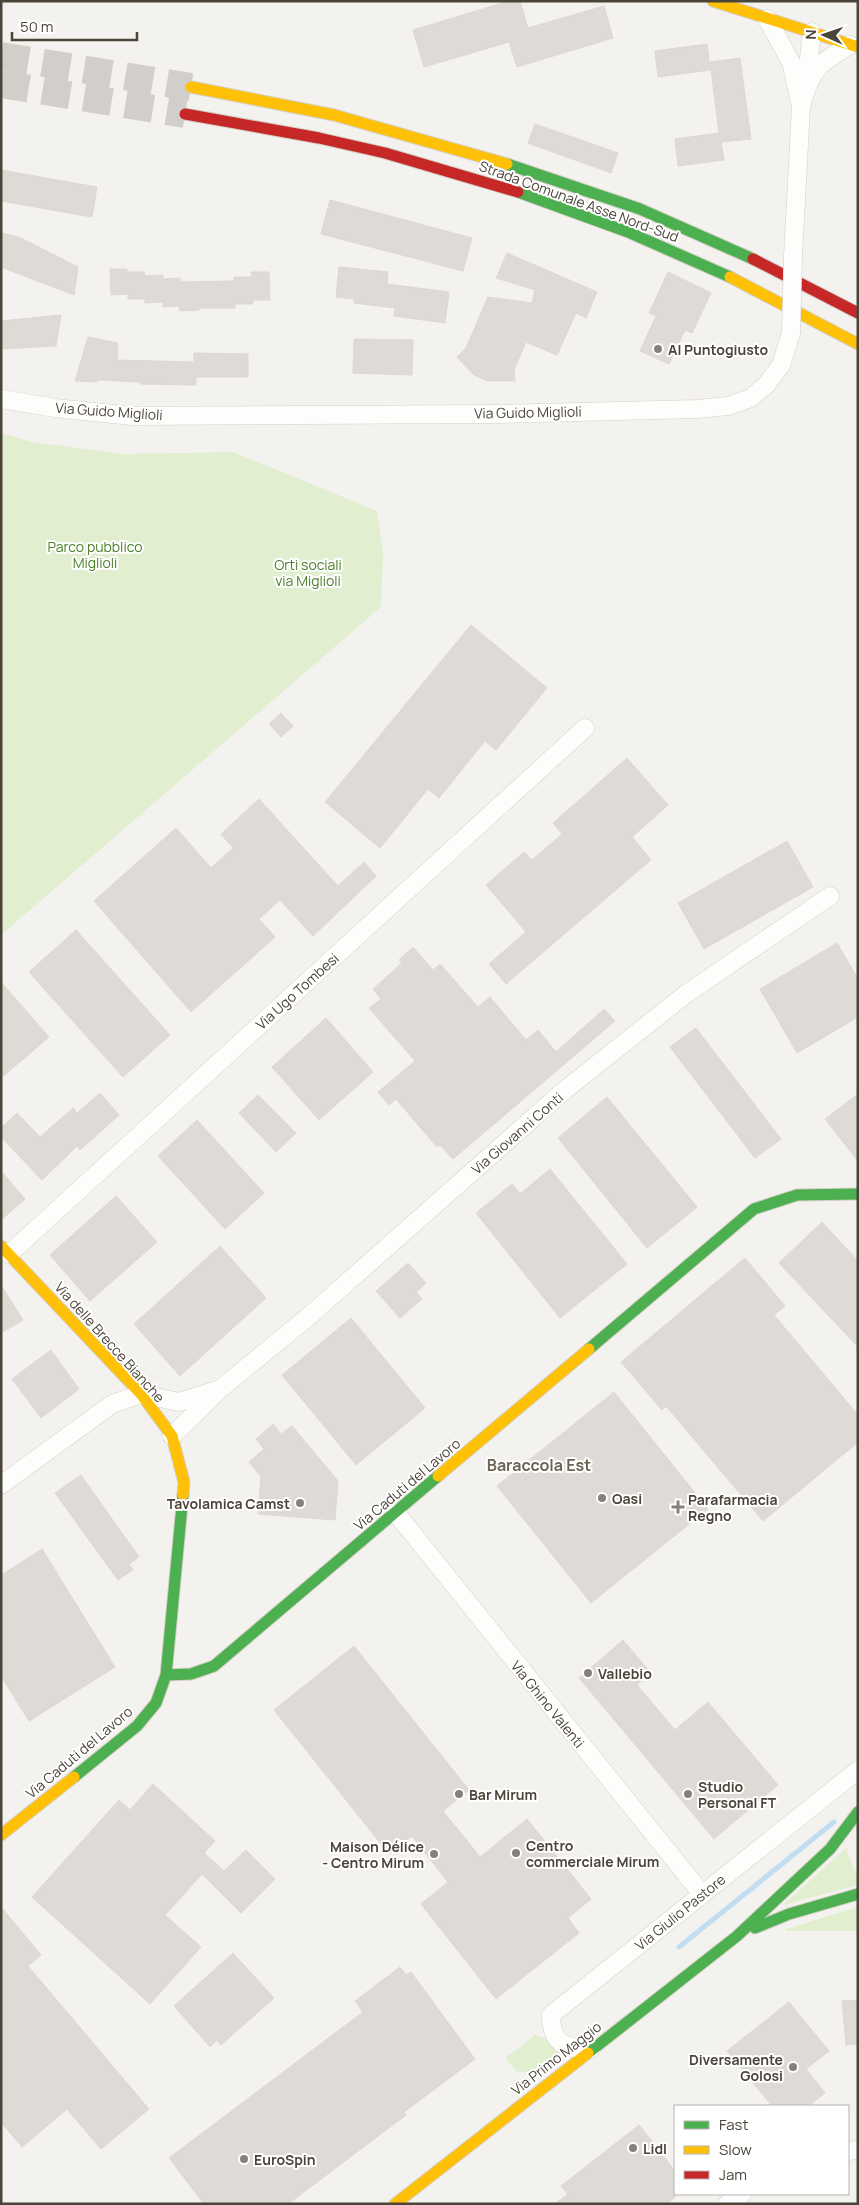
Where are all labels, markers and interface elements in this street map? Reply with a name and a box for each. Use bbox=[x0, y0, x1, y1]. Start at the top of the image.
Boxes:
scale bar bbox=[12, 10, 138, 42]
north arrow bbox=[799, 10, 849, 60]
text: 50 m bbox=[20, 16, 54, 37]
text: N bbox=[801, 29, 820, 40]
street label: Strada Comunale Asse Nord-Sud bbox=[477, 156, 681, 246]
place label: Al Puntogiusto bbox=[668, 340, 768, 359]
marker: Al Puntogiusto bbox=[652, 343, 664, 355]
street label: Via Guido Miglioli bbox=[55, 398, 163, 424]
street label: Via Guido Miglioli bbox=[474, 402, 582, 422]
park label: Parco pubblico Miglioli bbox=[48, 537, 142, 572]
park label: Orti sociali via Miglioli bbox=[274, 555, 342, 590]
street label: Via Ugo Tombesi bbox=[251, 949, 343, 1033]
street label: Via Giovanni Conti bbox=[467, 1088, 567, 1178]
street label: Via delle Brecce Bianche bbox=[51, 1278, 169, 1406]
street label: Via Caduti del Lavoro bbox=[350, 1434, 464, 1534]
district label: Baraccola Est bbox=[487, 1454, 591, 1476]
place label: Oasi bbox=[612, 1489, 642, 1508]
place label: Parafarmacia Regno bbox=[688, 1490, 778, 1525]
marker: Oasi bbox=[596, 1492, 608, 1504]
place label: Tavolamica Camst bbox=[167, 1494, 290, 1513]
marker: Tavolamica Camst bbox=[294, 1497, 306, 1509]
marker: Parafarmacia Regno bbox=[672, 1501, 684, 1513]
street label: Via Ghino Valenti bbox=[507, 1656, 589, 1752]
place label: Vallebio bbox=[598, 1664, 652, 1683]
marker: Vallebio bbox=[582, 1667, 594, 1679]
street label: Via Caduti del Lavoro bbox=[22, 1702, 136, 1802]
place label: Studio Personal FT bbox=[698, 1777, 777, 1812]
place label: Bar Mirum bbox=[469, 1785, 537, 1804]
marker: Bar Mirum bbox=[453, 1788, 465, 1800]
marker: Studio Personal FT bbox=[682, 1788, 694, 1800]
place label: Centro commerciale Mirum bbox=[526, 1836, 659, 1871]
place label: Maison Délice - Centro Mirum bbox=[322, 1837, 424, 1872]
marker: Centro commerciale Mirum bbox=[510, 1847, 522, 1859]
marker: Maison Délice - Centro Mirum bbox=[428, 1848, 440, 1860]
street label: Via Giulio Pastore bbox=[631, 1870, 729, 1954]
street label: Via Primo Maggio bbox=[507, 2017, 605, 2099]
place label: Diversamente Golosi bbox=[689, 2050, 783, 2085]
marker: Diversamente Golosi bbox=[787, 2061, 799, 2073]
legend bbox=[674, 2105, 849, 2195]
text: Fast bbox=[719, 2114, 748, 2135]
place label: Lidl bbox=[643, 2139, 667, 2158]
text: Slow bbox=[719, 2139, 752, 2160]
marker: Lidl bbox=[627, 2142, 639, 2154]
place label: EuroSpin bbox=[254, 2150, 316, 2169]
marker: EuroSpin bbox=[238, 2153, 250, 2165]
text: Jam bbox=[719, 2164, 747, 2185]

